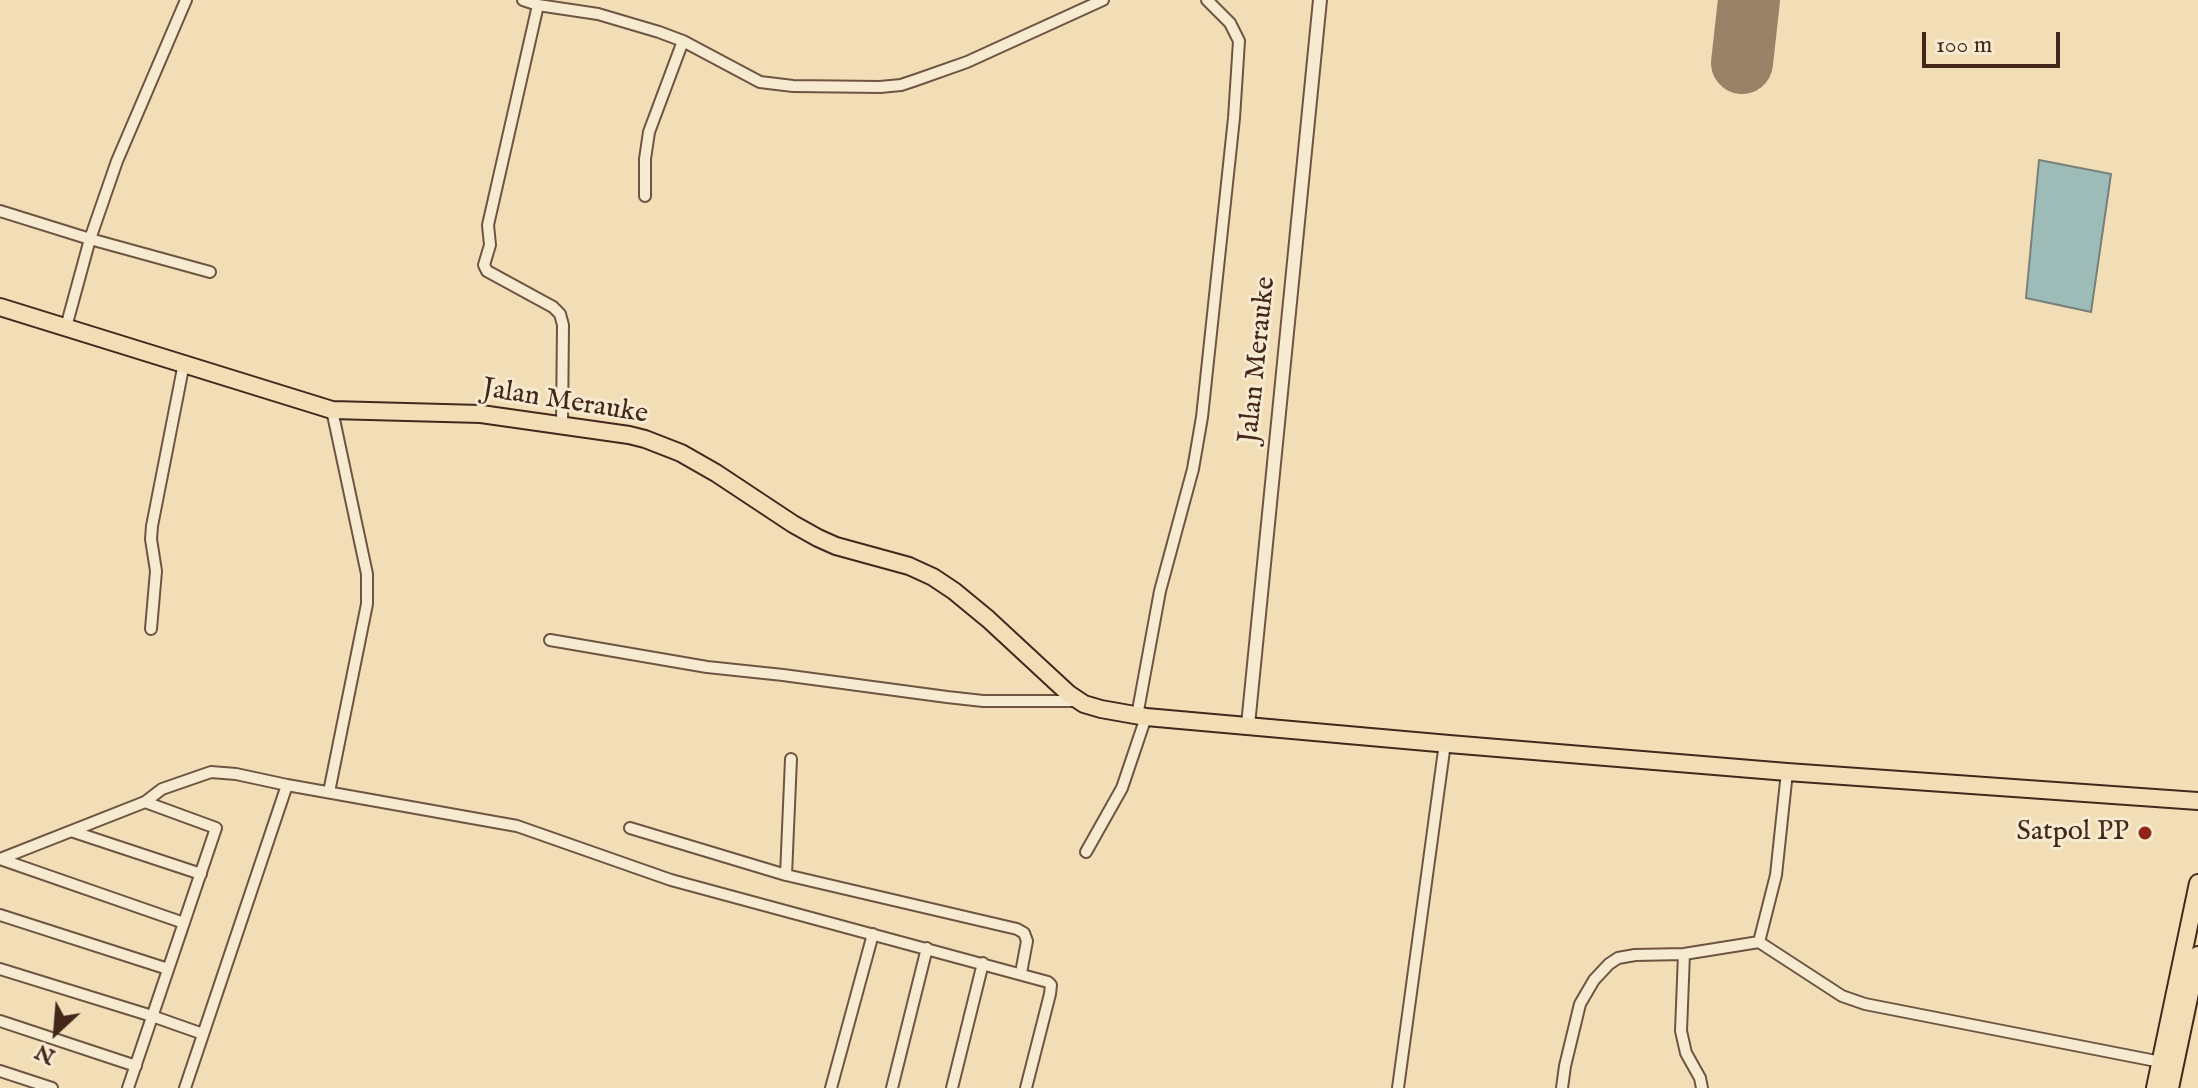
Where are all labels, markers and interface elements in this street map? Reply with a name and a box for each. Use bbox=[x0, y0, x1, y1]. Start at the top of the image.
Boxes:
scale bar bbox=[1926, 16, 2064, 66]
text: 100 m bbox=[1936, 30, 1992, 61]
street label: Jalan Merauke bbox=[1234, 275, 1284, 445]
street label: Jalan Merauke bbox=[480, 373, 650, 433]
place label: Satpol PP bbox=[2017, 816, 2129, 850]
marker: Satpol PP bbox=[2136, 824, 2154, 842]
north arrow bbox=[16, 992, 96, 1072]
text: N bbox=[31, 1037, 60, 1070]

